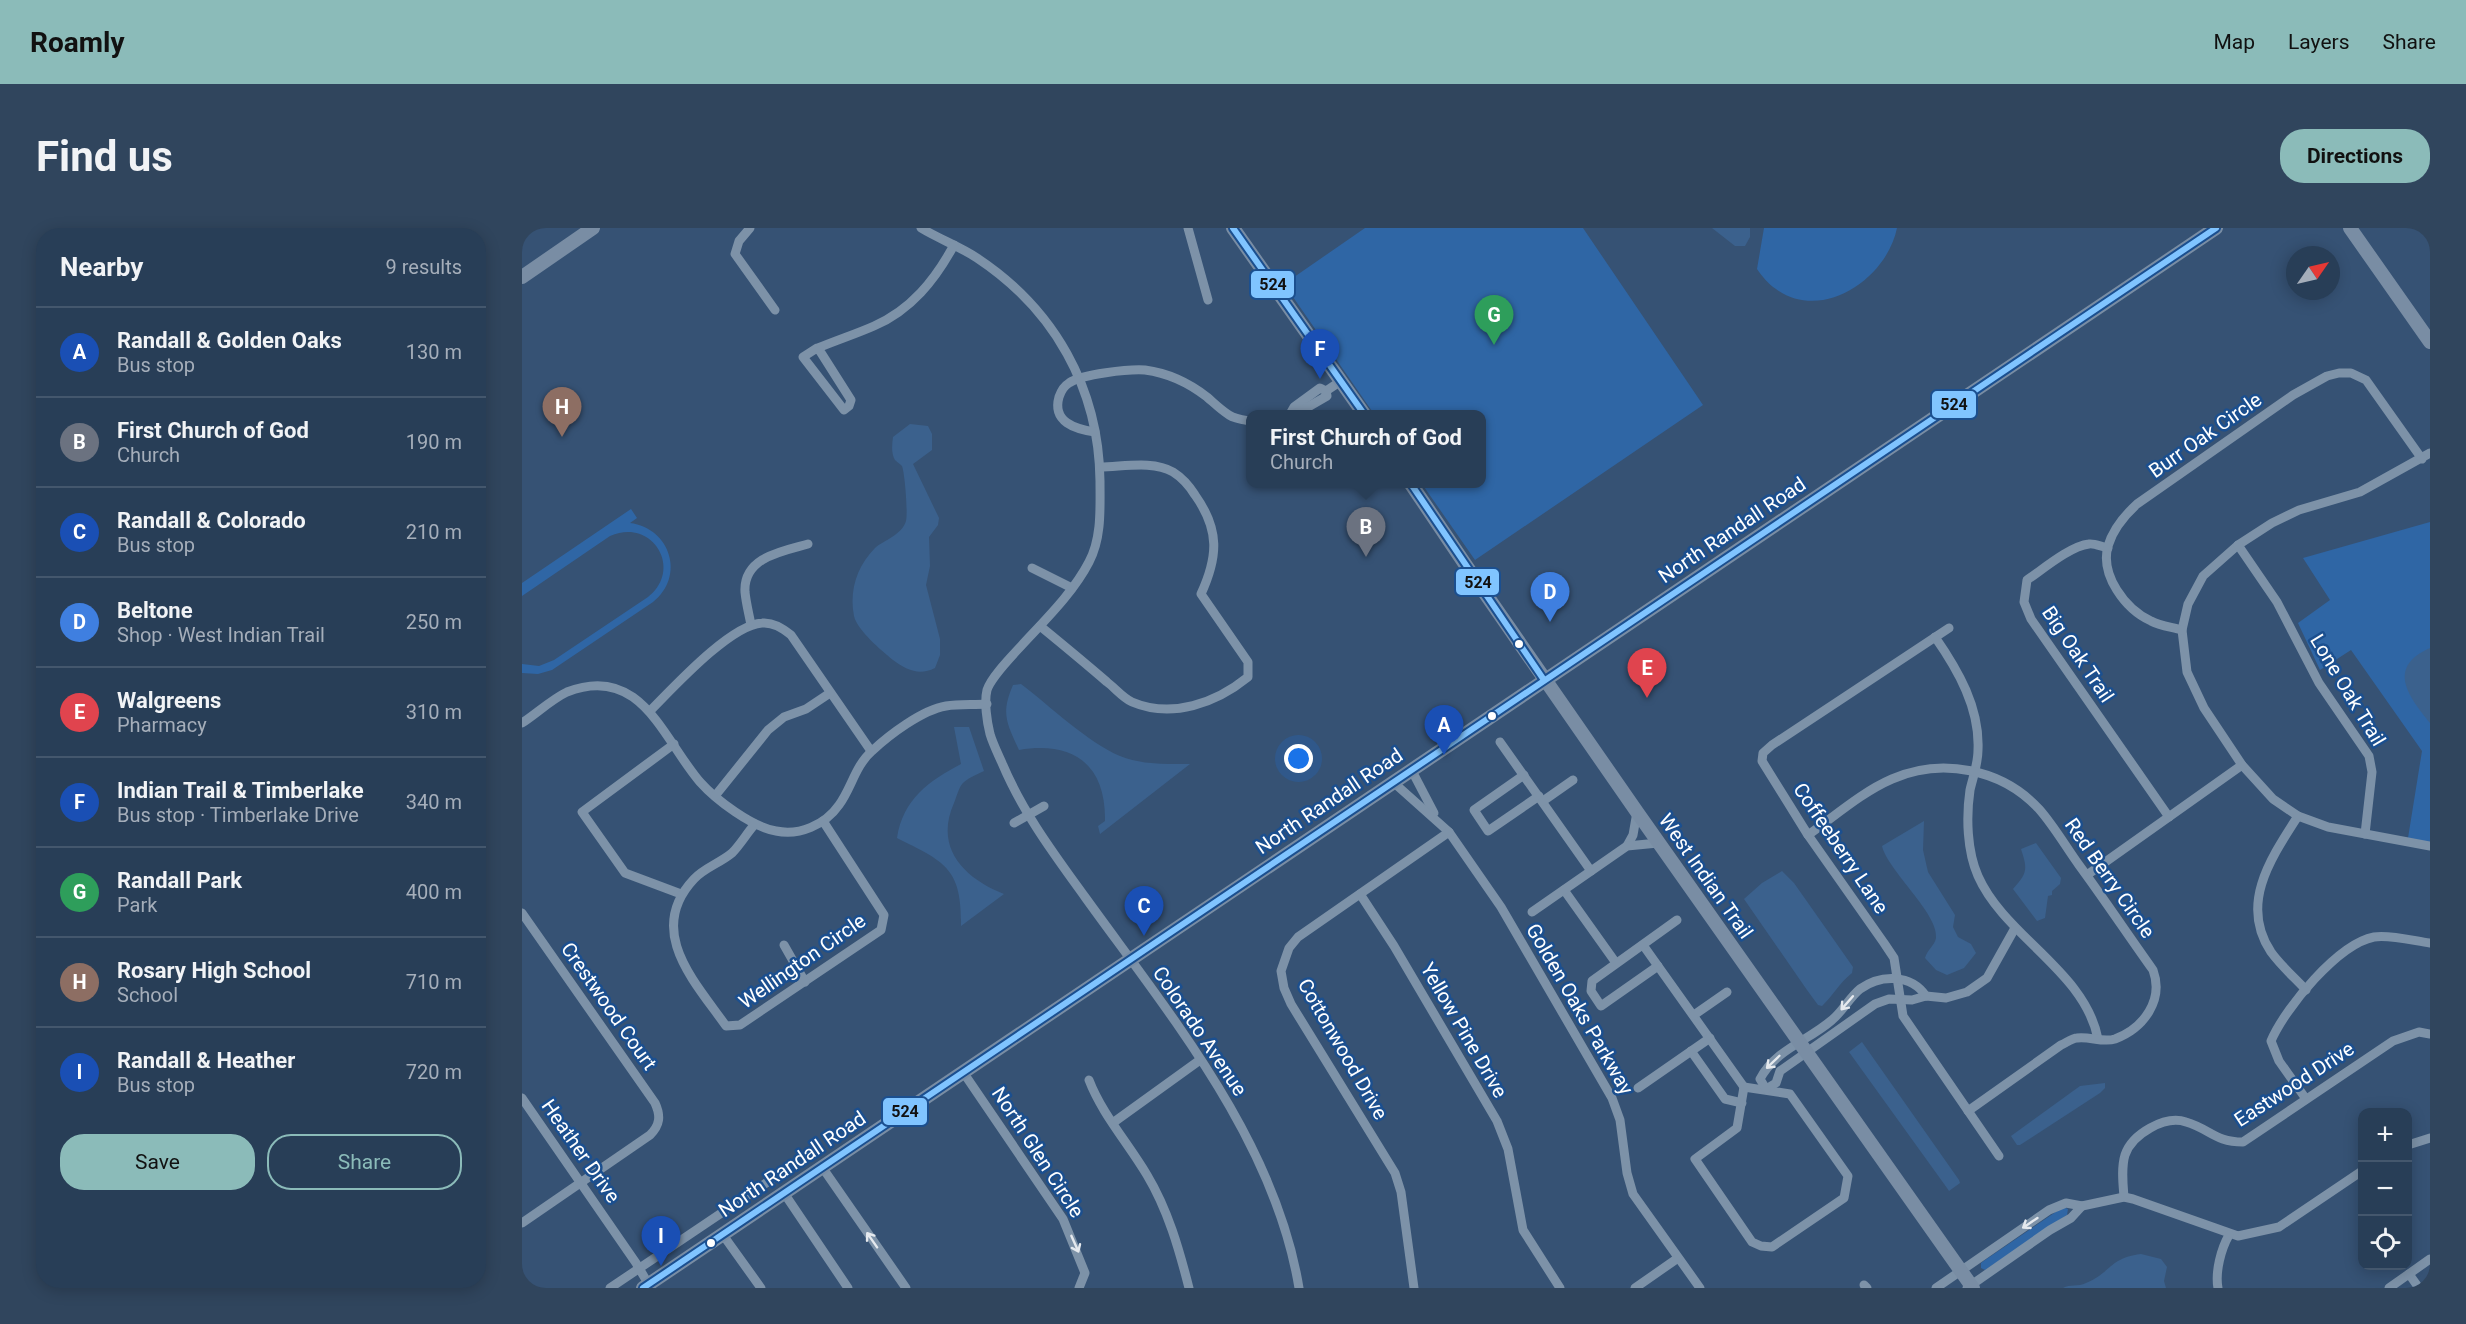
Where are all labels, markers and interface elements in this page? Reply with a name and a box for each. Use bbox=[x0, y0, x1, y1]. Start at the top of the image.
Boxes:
text: Roamly bbox=[30, 26, 125, 59]
text: Map bbox=[2213, 30, 2255, 54]
text: Layers bbox=[2288, 30, 2349, 54]
text: Share bbox=[2382, 30, 2436, 54]
button: Directions bbox=[2280, 129, 2430, 183]
text: Find us bbox=[36, 132, 173, 181]
north arrow bbox=[2286, 246, 2340, 300]
text: Nearby bbox=[60, 252, 143, 282]
text: 9 results bbox=[386, 255, 462, 279]
line badge: 524 bbox=[1250, 270, 1295, 299]
text: 524 bbox=[1259, 275, 1287, 294]
pin: G bbox=[1474, 296, 1514, 345]
text: Randall & Golden Oaks bbox=[117, 328, 342, 353]
pin: F bbox=[1300, 330, 1340, 379]
text: A bbox=[73, 340, 86, 364]
text: 130 m bbox=[406, 340, 462, 364]
text: Bus stop bbox=[117, 353, 195, 377]
street label: Burr Oak Circle bbox=[2144, 387, 2266, 483]
pin: H bbox=[542, 388, 582, 437]
line badge: 524 bbox=[1931, 390, 1977, 419]
text: 524 bbox=[1940, 395, 1968, 414]
popup bbox=[1246, 410, 1486, 488]
text: First Church of God bbox=[117, 418, 309, 443]
text: First Church of God bbox=[1270, 425, 1462, 450]
text: B bbox=[73, 430, 86, 454]
text: 190 m bbox=[406, 430, 462, 454]
text: Church bbox=[117, 443, 180, 467]
text: Church bbox=[1270, 450, 1333, 474]
street label: North Randall Road bbox=[1654, 472, 1810, 588]
text: Randall & Colorado bbox=[117, 508, 306, 533]
pin: B bbox=[1346, 508, 1386, 557]
text: C bbox=[73, 520, 86, 544]
text: 210 m bbox=[406, 520, 462, 544]
text: Bus stop bbox=[117, 533, 195, 557]
line badge: 524 bbox=[1455, 568, 1500, 596]
pin: D bbox=[1530, 572, 1570, 622]
text: 524 bbox=[1464, 573, 1492, 592]
text: Beltone bbox=[117, 598, 193, 623]
street label: Big Oak Trail bbox=[2037, 601, 2119, 707]
text: D bbox=[73, 610, 86, 634]
text: 250 m bbox=[406, 610, 462, 634]
text: Shop · West Indian Trail bbox=[117, 623, 325, 647]
street label: Lone Oak Trail bbox=[2305, 630, 2391, 750]
unlabelled marker bbox=[1513, 638, 1525, 650]
pin: E bbox=[1628, 648, 1666, 698]
text: Walgreens bbox=[117, 688, 221, 713]
text: E bbox=[74, 700, 85, 724]
text: 310 m bbox=[406, 700, 462, 724]
pin: A bbox=[1424, 706, 1464, 755]
unlabelled marker bbox=[1486, 710, 1498, 722]
text: Pharmacy bbox=[117, 713, 207, 737]
street label: North Randall Road bbox=[1251, 743, 1407, 859]
your location bbox=[1284, 744, 1313, 773]
text: Indian Trail & Timberlake bbox=[117, 778, 364, 803]
street label: Coffeeberry Lane bbox=[1788, 778, 1894, 918]
text: F bbox=[74, 790, 85, 814]
text: 340 m bbox=[406, 790, 462, 814]
text: Bus stop · Timberlake Drive bbox=[117, 803, 359, 827]
street label: West Indian Trail bbox=[1654, 809, 1758, 943]
street label: Red Berry Circle bbox=[2060, 813, 2160, 943]
text: Randall Park bbox=[117, 868, 242, 893]
text: G bbox=[73, 880, 86, 904]
text: 400 m bbox=[406, 880, 462, 904]
pin: C bbox=[1124, 886, 1164, 936]
text: Park bbox=[117, 893, 157, 917]
street label: Wellington Circle bbox=[734, 908, 870, 1014]
street label: Golden Oaks Parkway bbox=[1521, 919, 1639, 1099]
street label: Crestwood Court bbox=[556, 938, 662, 1074]
text: Rosary High School bbox=[117, 958, 311, 983]
street label: Yellow Pine Drive bbox=[1416, 958, 1512, 1102]
street label: Colorado Avenue bbox=[1148, 962, 1252, 1100]
text: H bbox=[72, 970, 87, 994]
text: 710 m bbox=[406, 970, 462, 994]
street label: Cottonwood Drive bbox=[1293, 974, 1393, 1124]
text: School bbox=[117, 983, 178, 1007]
one-way arrow bbox=[1840, 995, 1854, 1010]
street label: Eastwood Drive bbox=[2230, 1036, 2358, 1132]
text: Randall & Heather bbox=[117, 1048, 295, 1073]
one-way arrow bbox=[1765, 1055, 1780, 1069]
text: I bbox=[77, 1060, 82, 1084]
text: 720 m bbox=[406, 1060, 462, 1084]
text: Bus stop bbox=[117, 1073, 195, 1097]
street label: North Glen Circle bbox=[987, 1082, 1089, 1222]
street label: Heather Drive bbox=[537, 1095, 625, 1207]
line badge: 524 bbox=[882, 1097, 928, 1126]
text: 524 bbox=[891, 1102, 919, 1121]
street label: North Randall Road bbox=[714, 1106, 870, 1222]
map controls bbox=[2358, 1108, 2412, 1270]
button: + bbox=[2358, 1108, 2412, 1162]
button: Save bbox=[60, 1134, 255, 1190]
button: Share bbox=[267, 1134, 462, 1190]
button: − bbox=[2358, 1162, 2412, 1216]
pin: I bbox=[642, 1216, 680, 1266]
button: locate bbox=[2358, 1216, 2412, 1270]
one-way arrow bbox=[2022, 1217, 2039, 1229]
one-way arrow bbox=[866, 1232, 878, 1249]
one-way arrow bbox=[1070, 1235, 1081, 1253]
unlabelled marker bbox=[705, 1237, 717, 1249]

